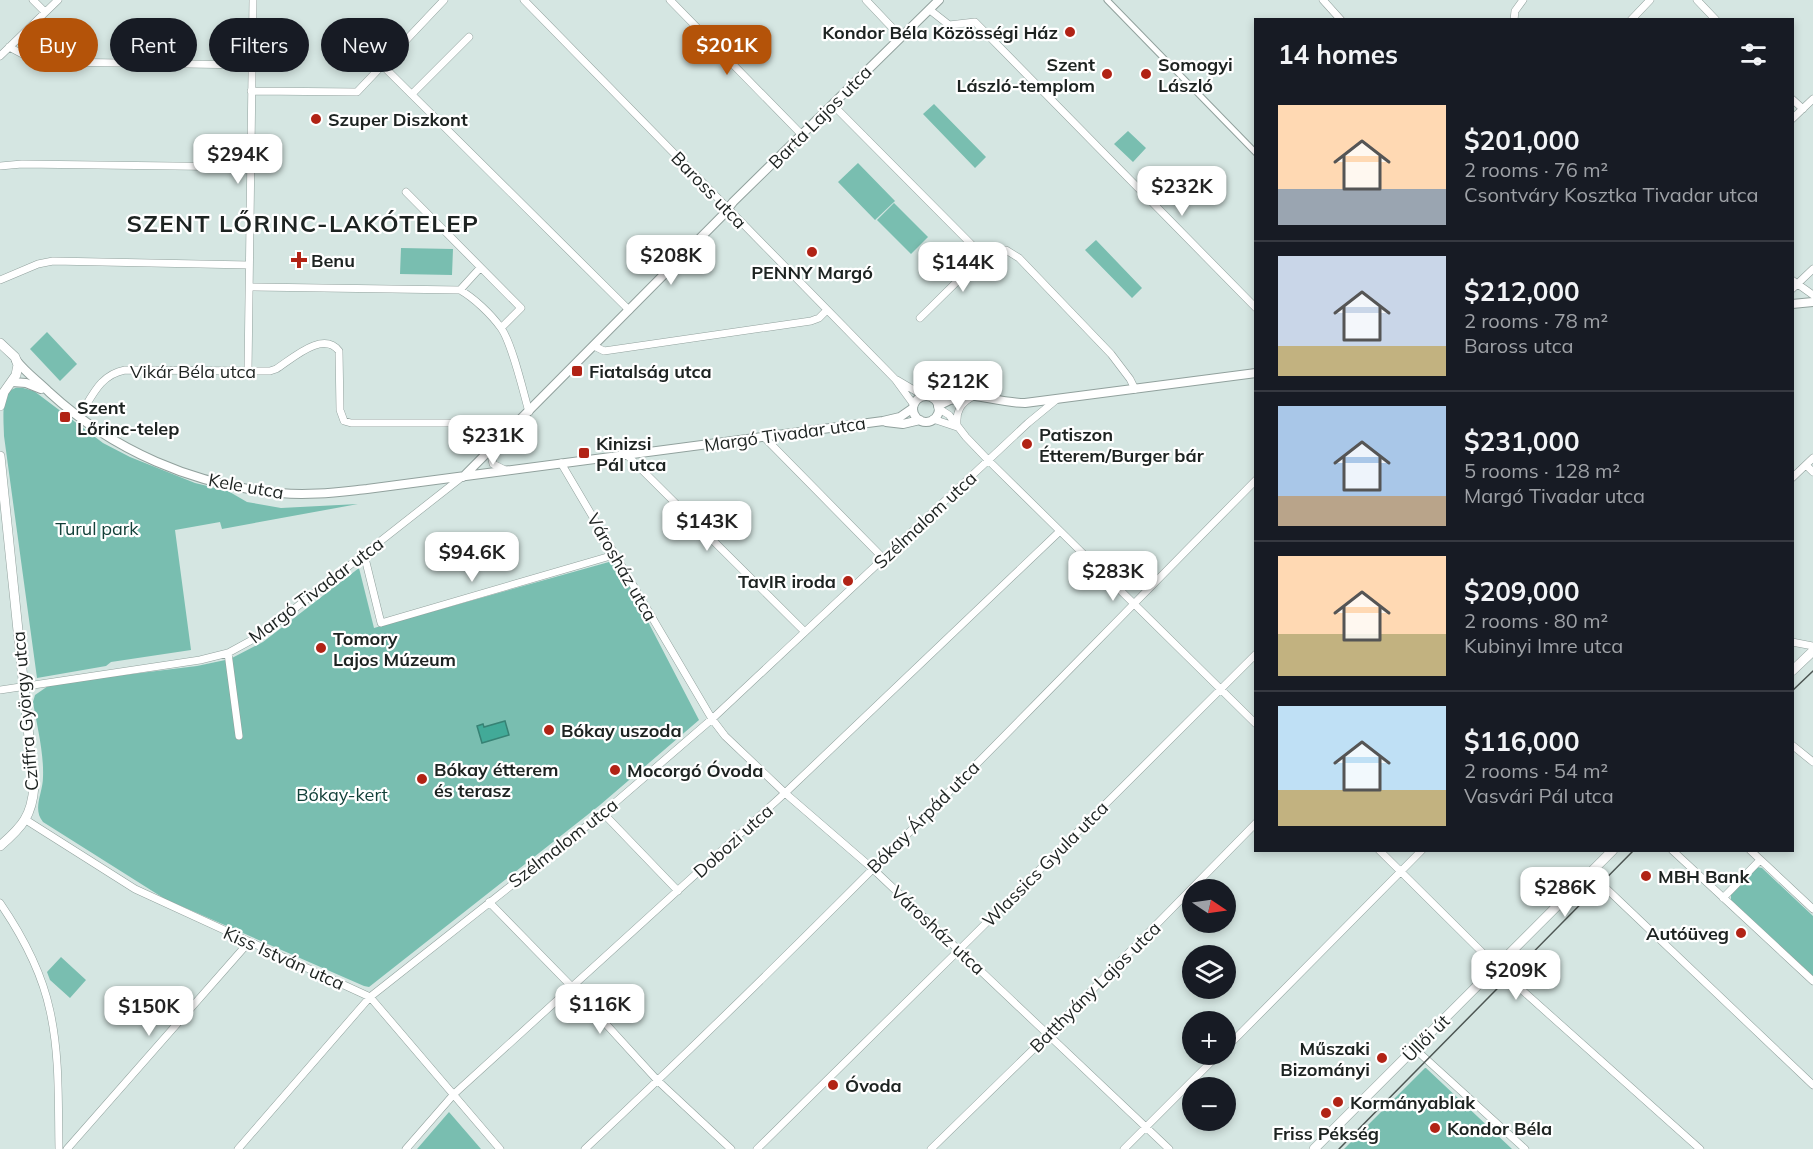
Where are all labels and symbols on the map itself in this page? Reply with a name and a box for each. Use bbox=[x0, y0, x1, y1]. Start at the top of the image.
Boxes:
place label: Kondor Béla Közösségi Ház bbox=[822, 21, 1058, 44]
pin: $201K bbox=[685, 25, 769, 76]
marker: Kondor Béla Közösségi Ház bbox=[1063, 25, 1077, 39]
place label: Szent László-templom bbox=[956, 53, 1095, 97]
place label: Somogyi László bbox=[1158, 53, 1233, 97]
street label: Barta Lajos utca bbox=[763, 60, 877, 174]
marker: Szent László-templom bbox=[1100, 67, 1114, 81]
marker: Somogyi László bbox=[1139, 67, 1153, 81]
place label: Szuper Diszkont bbox=[328, 108, 468, 131]
marker: Szuper Diszkont bbox=[309, 112, 323, 126]
pin: $294K bbox=[196, 134, 280, 185]
street label: Baross utca bbox=[667, 147, 751, 233]
pin: $232K bbox=[1140, 166, 1224, 217]
district label: SZENT LŐRINC-LAKÓTELEP bbox=[126, 208, 480, 238]
pin: $208K bbox=[629, 235, 713, 286]
pin: $144K bbox=[921, 242, 1005, 293]
marker: PENNY Margó bbox=[805, 245, 819, 259]
place label: Benu bbox=[311, 249, 355, 272]
marker: Benu bbox=[292, 253, 306, 267]
place label: PENNY Margó bbox=[751, 261, 873, 284]
street label: Vikár Béla utca bbox=[130, 360, 256, 383]
place label: Fiatalság utca bbox=[589, 360, 712, 383]
pin: $212K bbox=[916, 361, 1000, 412]
marker: Fiatalság utca bbox=[570, 364, 584, 378]
place label: Szent Lőrinc-telep bbox=[77, 396, 179, 440]
marker: Szent Lőrinc-telep bbox=[58, 410, 72, 424]
street label: Margó Tivadar utca bbox=[703, 411, 867, 457]
pin: $231K bbox=[451, 415, 535, 466]
place label: Patiszon Étterem/Burger bár bbox=[1039, 423, 1205, 467]
place label: Kinizsi Pál utca bbox=[596, 432, 666, 476]
marker: Patiszon Étterem/Burger bár bbox=[1020, 437, 1034, 451]
marker: Kinizsi Pál utca bbox=[577, 446, 591, 460]
street label: Szélmalom utca bbox=[869, 466, 981, 574]
street label: Kele utca bbox=[207, 468, 285, 504]
pin: $143K bbox=[665, 501, 749, 552]
street label: Városház utca bbox=[582, 509, 662, 625]
park label: Turul park bbox=[55, 517, 139, 540]
street label: Margó Tivadar utca bbox=[244, 532, 388, 648]
pin: $94.6K bbox=[423, 532, 521, 583]
pin: $283K bbox=[1071, 551, 1155, 602]
place label: TavIR iroda bbox=[738, 570, 836, 593]
marker: TavIR iroda bbox=[841, 574, 855, 588]
place label: Tomory Lajos Múzeum bbox=[333, 627, 456, 671]
street label: Cziffra György utca bbox=[7, 630, 43, 792]
marker: Tomory Lajos Múzeum bbox=[314, 641, 328, 655]
place label: Bókay uszoda bbox=[561, 719, 682, 742]
marker: Bókay uszoda bbox=[542, 723, 556, 737]
street label: Bókay Árpád utca bbox=[862, 756, 984, 878]
place label: Bókay étterem és terasz bbox=[434, 758, 558, 802]
place label: Mocorgó Óvoda bbox=[627, 759, 763, 782]
marker: Mocorgó Óvoda bbox=[608, 763, 622, 777]
marker: Bókay étterem és terasz bbox=[415, 772, 429, 786]
park label: Bókay-kert bbox=[296, 783, 388, 806]
street label: Szélmalom utca bbox=[504, 793, 622, 893]
street label: Wlassics Gyula utca bbox=[977, 796, 1113, 932]
street label: Dobozi utca bbox=[688, 799, 778, 883]
place label: MBH Bank bbox=[1658, 865, 1750, 888]
pin: $286K bbox=[1523, 867, 1607, 918]
marker: MBH Bank bbox=[1639, 869, 1653, 883]
north arrow bbox=[1182, 879, 1236, 933]
street label: Városház utca bbox=[886, 880, 990, 980]
street label: Batthyány Lajos utca bbox=[1025, 917, 1165, 1057]
street label: Kiss István utca bbox=[220, 921, 348, 995]
place label: Autóüveg bbox=[1646, 922, 1729, 945]
marker: Autóüveg bbox=[1734, 926, 1748, 940]
pin: $209K bbox=[1474, 950, 1558, 1001]
pin: $116K bbox=[558, 984, 642, 1035]
pin: $150K bbox=[107, 986, 191, 1037]
street label: Üllői út bbox=[1397, 1009, 1455, 1067]
place label: Műszaki Bizományi bbox=[1280, 1037, 1370, 1081]
marker: Műszaki Bizományi bbox=[1375, 1051, 1389, 1065]
place label: Óvoda bbox=[845, 1074, 902, 1097]
marker: Óvoda bbox=[826, 1078, 840, 1092]
place label: Kormányablak bbox=[1350, 1091, 1476, 1114]
marker: Kormányablak bbox=[1331, 1095, 1345, 1109]
marker: Friss Pékség bbox=[1319, 1106, 1333, 1120]
place label: Kondor Béla bbox=[1447, 1117, 1552, 1140]
marker: Kondor Béla bbox=[1428, 1121, 1442, 1135]
place label: Friss Pékség bbox=[1273, 1122, 1379, 1145]

